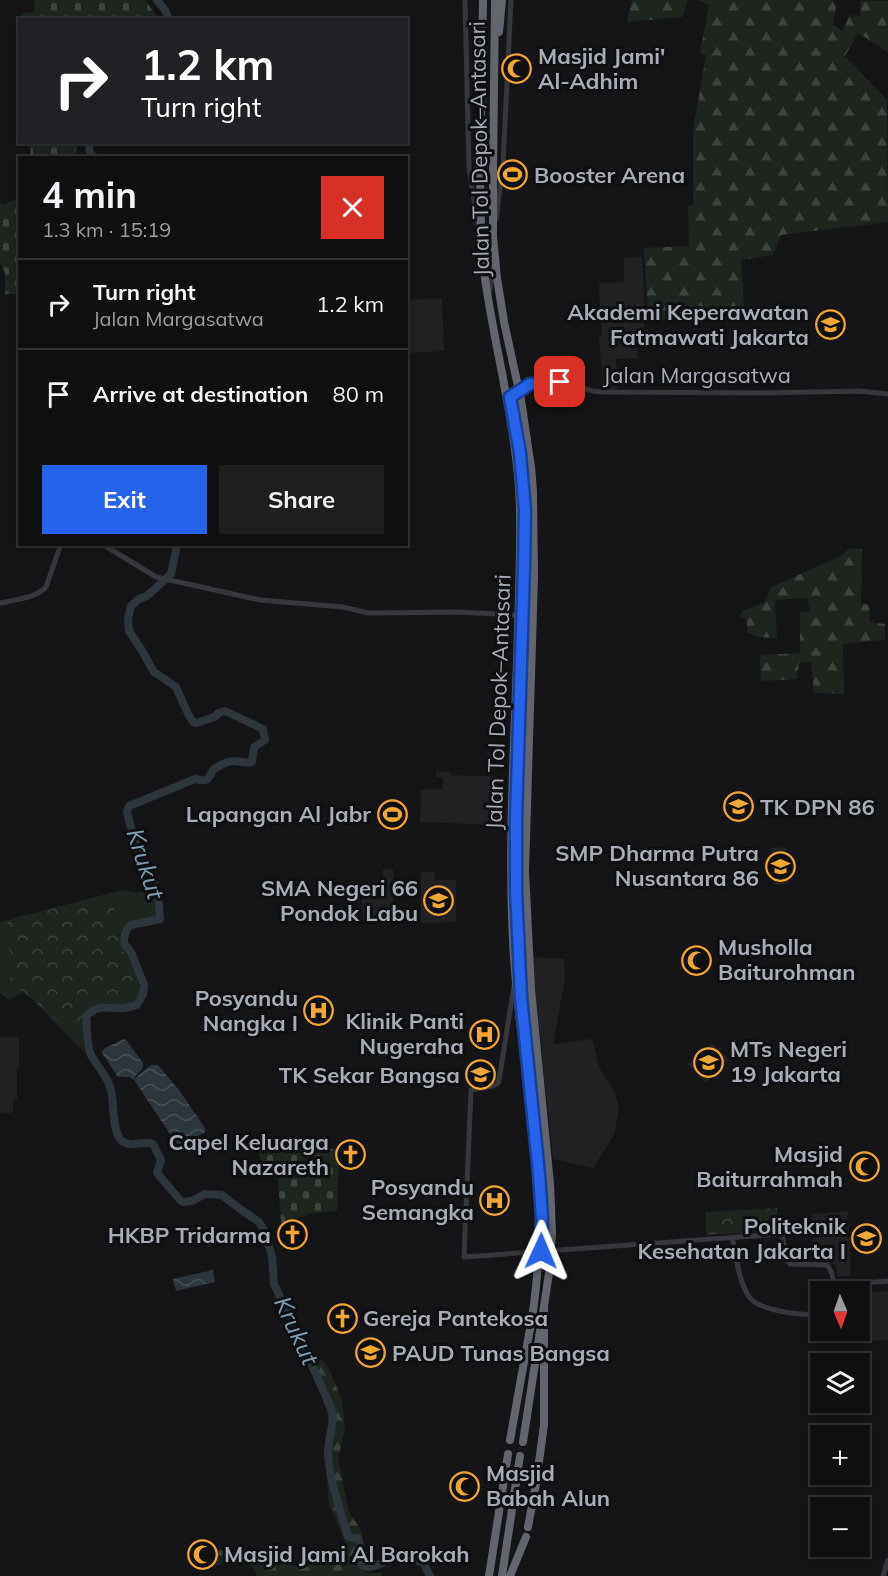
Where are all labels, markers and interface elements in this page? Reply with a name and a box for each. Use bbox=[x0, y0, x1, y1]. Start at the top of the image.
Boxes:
street label: Jalan Tol Depok–Antasari bbox=[463, 21, 495, 277]
text: 1.2 km bbox=[141, 38, 274, 91]
icon: right bbox=[42, 42, 120, 120]
place label: Masjid Jami' Al-Adhim bbox=[538, 42, 665, 95]
mosque icon: Masjid Jami' Al-Adhim bbox=[501, 53, 533, 85]
text: Turn right bbox=[141, 90, 261, 124]
sports icon: Booster Arena bbox=[497, 159, 529, 191]
place label: Booster Arena bbox=[534, 161, 685, 189]
text: 4 min bbox=[42, 172, 137, 217]
button: close bbox=[321, 176, 384, 239]
text: 1.3 km · 15:19 bbox=[42, 217, 171, 242]
text: Turn right bbox=[93, 278, 196, 306]
icon: right bbox=[42, 288, 75, 321]
text: 1.2 km bbox=[316, 290, 384, 318]
place label: Akademi Keperawatan Fatmawati Jakarta bbox=[567, 298, 809, 351]
text: Jalan Margasatwa bbox=[93, 306, 264, 331]
school or university icon: Akademi Keperawatan Fatmawati Jakarta bbox=[814, 309, 846, 341]
pin bbox=[534, 356, 585, 407]
street label: Jalan Margasatwa bbox=[603, 361, 791, 389]
icon: arrive bbox=[543, 365, 576, 398]
icon: arrive bbox=[42, 378, 75, 411]
text: Arrive at destination bbox=[93, 380, 308, 408]
text: 80 m bbox=[333, 380, 384, 408]
button: Exit bbox=[42, 465, 207, 534]
button: Share bbox=[219, 465, 384, 534]
street label: Jalan Tol Depok–Antasari bbox=[480, 574, 516, 830]
school or university icon: TK DPN 86 bbox=[723, 791, 755, 823]
place label: TK DPN 86 bbox=[760, 793, 875, 821]
sports icon: Lapangan Al Jabr bbox=[376, 798, 408, 830]
place label: Lapangan Al Jabr bbox=[186, 800, 371, 828]
water label: Krukut bbox=[121, 825, 172, 903]
place label: SMP Dharma Putra Nusantara 86 bbox=[555, 839, 759, 892]
school or university icon: SMP Dharma Putra Nusantara 86 bbox=[764, 850, 796, 882]
place label: SMA Negeri 66 Pondok Labu bbox=[261, 874, 418, 927]
school or university icon: SMA Negeri 66 Pondok Labu bbox=[423, 885, 455, 917]
place label: Musholla Baiturohman bbox=[718, 933, 855, 986]
mosque icon: Musholla Baiturohman bbox=[681, 944, 713, 976]
place label: Posyandu Nangka I bbox=[195, 984, 298, 1037]
hospital icon: Posyandu Nangka I bbox=[303, 995, 335, 1027]
place label: Klinik Panti Nugeraha bbox=[346, 1007, 464, 1060]
hospital icon: Klinik Panti Nugeraha bbox=[469, 1018, 501, 1050]
place label: MTs Negeri 19 Jakarta bbox=[730, 1035, 847, 1088]
school or university icon: MTs Negeri 19 Jakarta bbox=[693, 1046, 725, 1078]
school or university icon: TK Sekar Bangsa bbox=[465, 1059, 497, 1091]
place label: TK Sekar Bangsa bbox=[279, 1061, 460, 1089]
place label: Capel Keluarga Nazareth bbox=[169, 1128, 329, 1181]
church icon: Capel Keluarga Nazareth bbox=[334, 1139, 366, 1171]
place label: Masjid Baiturrahmah bbox=[696, 1140, 843, 1193]
mosque icon: Masjid Baiturrahmah bbox=[848, 1151, 880, 1183]
place label: Posyandu Semangka bbox=[362, 1173, 474, 1226]
hospital icon: Posyandu Semangka bbox=[479, 1184, 511, 1216]
place label: Politeknik Kesehatan Jakarta I bbox=[638, 1212, 847, 1265]
church icon: HKBP Tridarma bbox=[276, 1219, 308, 1251]
position arrow bbox=[509, 1219, 573, 1283]
place label: HKBP Tridarma bbox=[108, 1221, 271, 1249]
school or university icon: Politeknik Kesehatan Jakarta I bbox=[851, 1223, 883, 1255]
north arrow bbox=[810, 1281, 870, 1341]
map controls bbox=[810, 1281, 870, 1557]
water label: Krukut bbox=[268, 1291, 326, 1370]
church icon: Gereja Pantekosa bbox=[326, 1302, 358, 1334]
place label: Gereja Pantekosa bbox=[363, 1304, 548, 1332]
school or university icon: PAUD Tunas Bangsa bbox=[355, 1337, 387, 1369]
place label: PAUD Tunas Bangsa bbox=[392, 1339, 610, 1367]
button: layers bbox=[810, 1353, 870, 1413]
button: + bbox=[810, 1425, 870, 1485]
place label: Masjid Babah Alun bbox=[486, 1459, 610, 1512]
mosque icon: Masjid Babah Alun bbox=[449, 1470, 481, 1502]
button: − bbox=[810, 1497, 870, 1557]
mosque icon: Masjid Jami Al Barokah bbox=[187, 1538, 219, 1570]
place label: Masjid Jami Al Barokah bbox=[224, 1540, 470, 1568]

